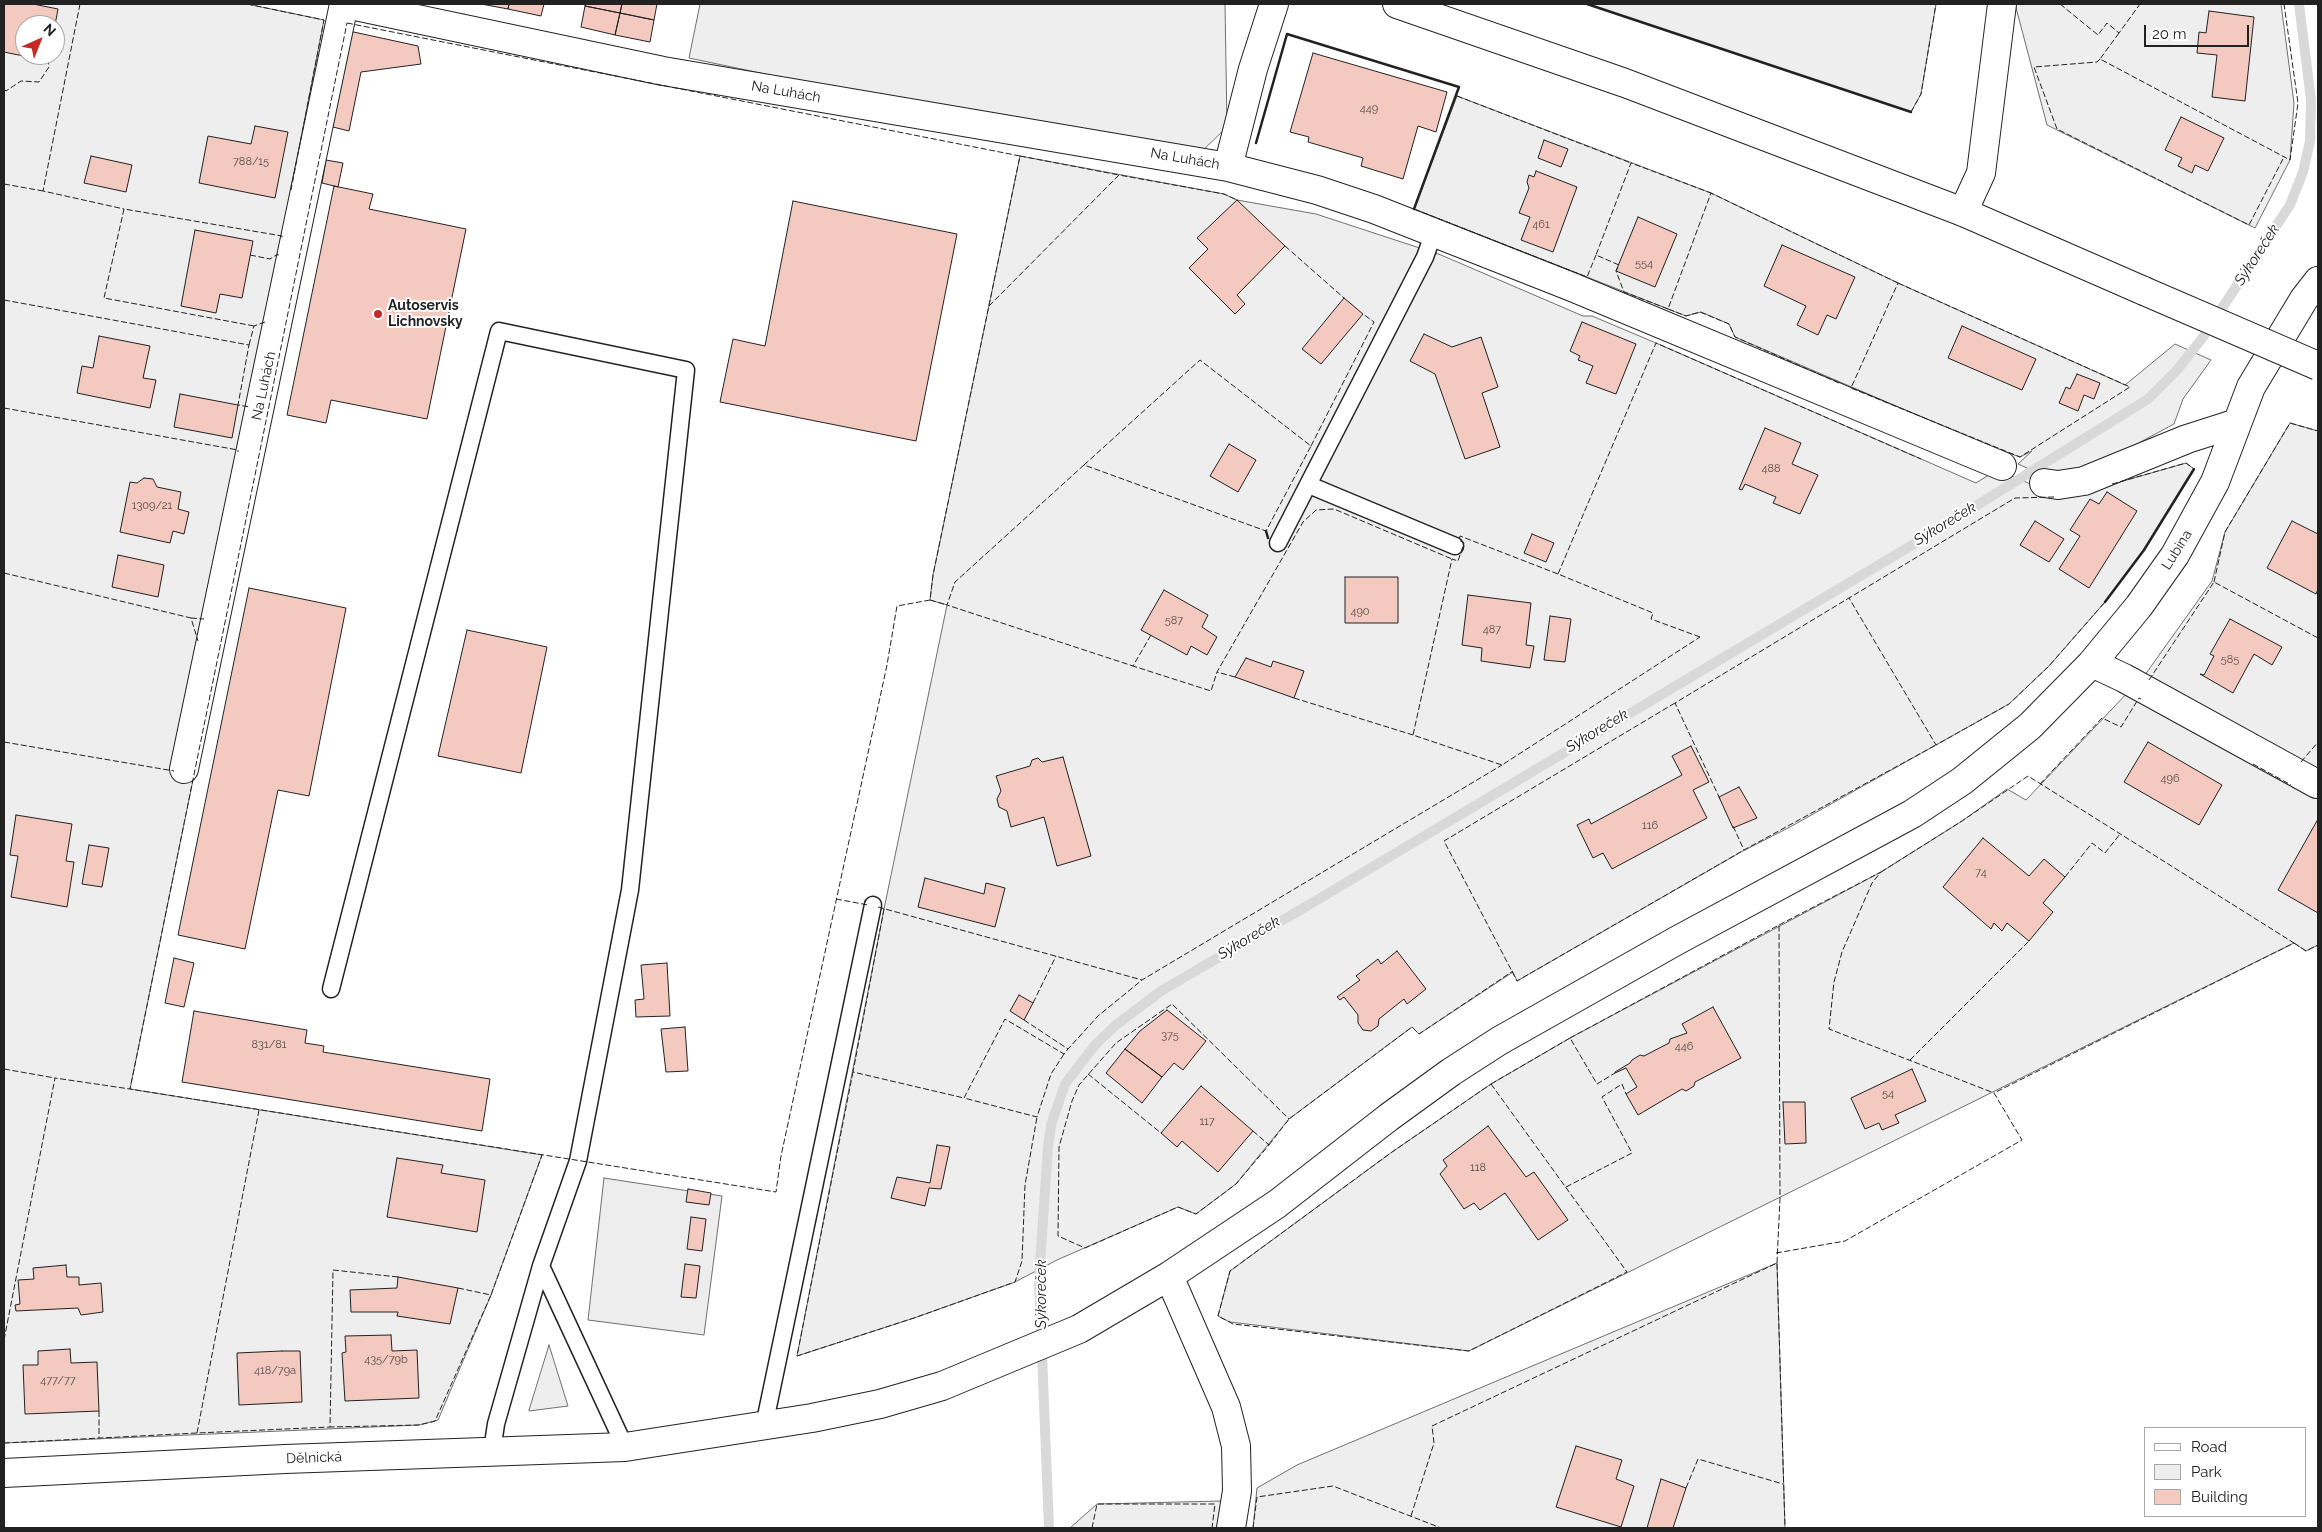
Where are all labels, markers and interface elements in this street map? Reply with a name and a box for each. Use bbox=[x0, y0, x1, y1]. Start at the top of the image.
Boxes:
north arrow bbox=[15, 15, 65, 65]
scale bar bbox=[2147, 15, 2252, 47]
text: N bbox=[40, 20, 59, 39]
text: 20 m bbox=[2152, 25, 2187, 43]
street label: Na Luhách bbox=[750, 78, 822, 106]
house number: 449 bbox=[1360, 102, 1378, 116]
street label: Na Luhách bbox=[1149, 145, 1221, 173]
house number: 788/15 bbox=[233, 155, 269, 169]
house number: 461 bbox=[1532, 218, 1550, 232]
water label: Sýkoreček bbox=[2231, 221, 2283, 289]
house number: 554 bbox=[1635, 257, 1653, 271]
place label: Autoservis Lichnovsky bbox=[388, 298, 463, 331]
marker: Autoservis Lichnovsky bbox=[372, 308, 384, 320]
street label: Na Luhách bbox=[249, 350, 279, 422]
house number: 488 bbox=[1761, 462, 1781, 476]
water label: Sýkoreček bbox=[1911, 498, 1979, 550]
house number: 1309/21 bbox=[132, 499, 172, 513]
street label: Lubina bbox=[2158, 527, 2196, 573]
house number: 490 bbox=[1350, 605, 1370, 619]
house number: 587 bbox=[1165, 614, 1183, 628]
house number: 487 bbox=[1483, 623, 1501, 637]
house number: 585 bbox=[2221, 653, 2239, 667]
water label: Sýkoreček bbox=[1563, 705, 1631, 757]
house number: 496 bbox=[2160, 772, 2180, 786]
house number: 116 bbox=[1642, 819, 1658, 833]
house number: 74 bbox=[1975, 866, 1987, 880]
water label: Sýkoreček bbox=[1215, 912, 1283, 964]
house number: 375 bbox=[1161, 1029, 1179, 1043]
house number: 831/81 bbox=[252, 1038, 286, 1052]
house number: 446 bbox=[1675, 1040, 1693, 1054]
house number: 54 bbox=[1882, 1087, 1894, 1101]
house number: 117 bbox=[1199, 1115, 1215, 1129]
house number: 118 bbox=[1470, 1161, 1486, 1175]
water label: Sýkoreček bbox=[1032, 1259, 1050, 1329]
house number: 435/79b bbox=[364, 1353, 408, 1367]
house number: 418/79a bbox=[254, 1364, 296, 1378]
house number: 477/77 bbox=[40, 1374, 76, 1388]
legend bbox=[2144, 1427, 2307, 1517]
text: Road bbox=[2191, 1438, 2227, 1456]
street label: Dělnická bbox=[286, 1449, 342, 1467]
text: Park bbox=[2191, 1463, 2222, 1481]
text: Building bbox=[2191, 1488, 2248, 1506]

